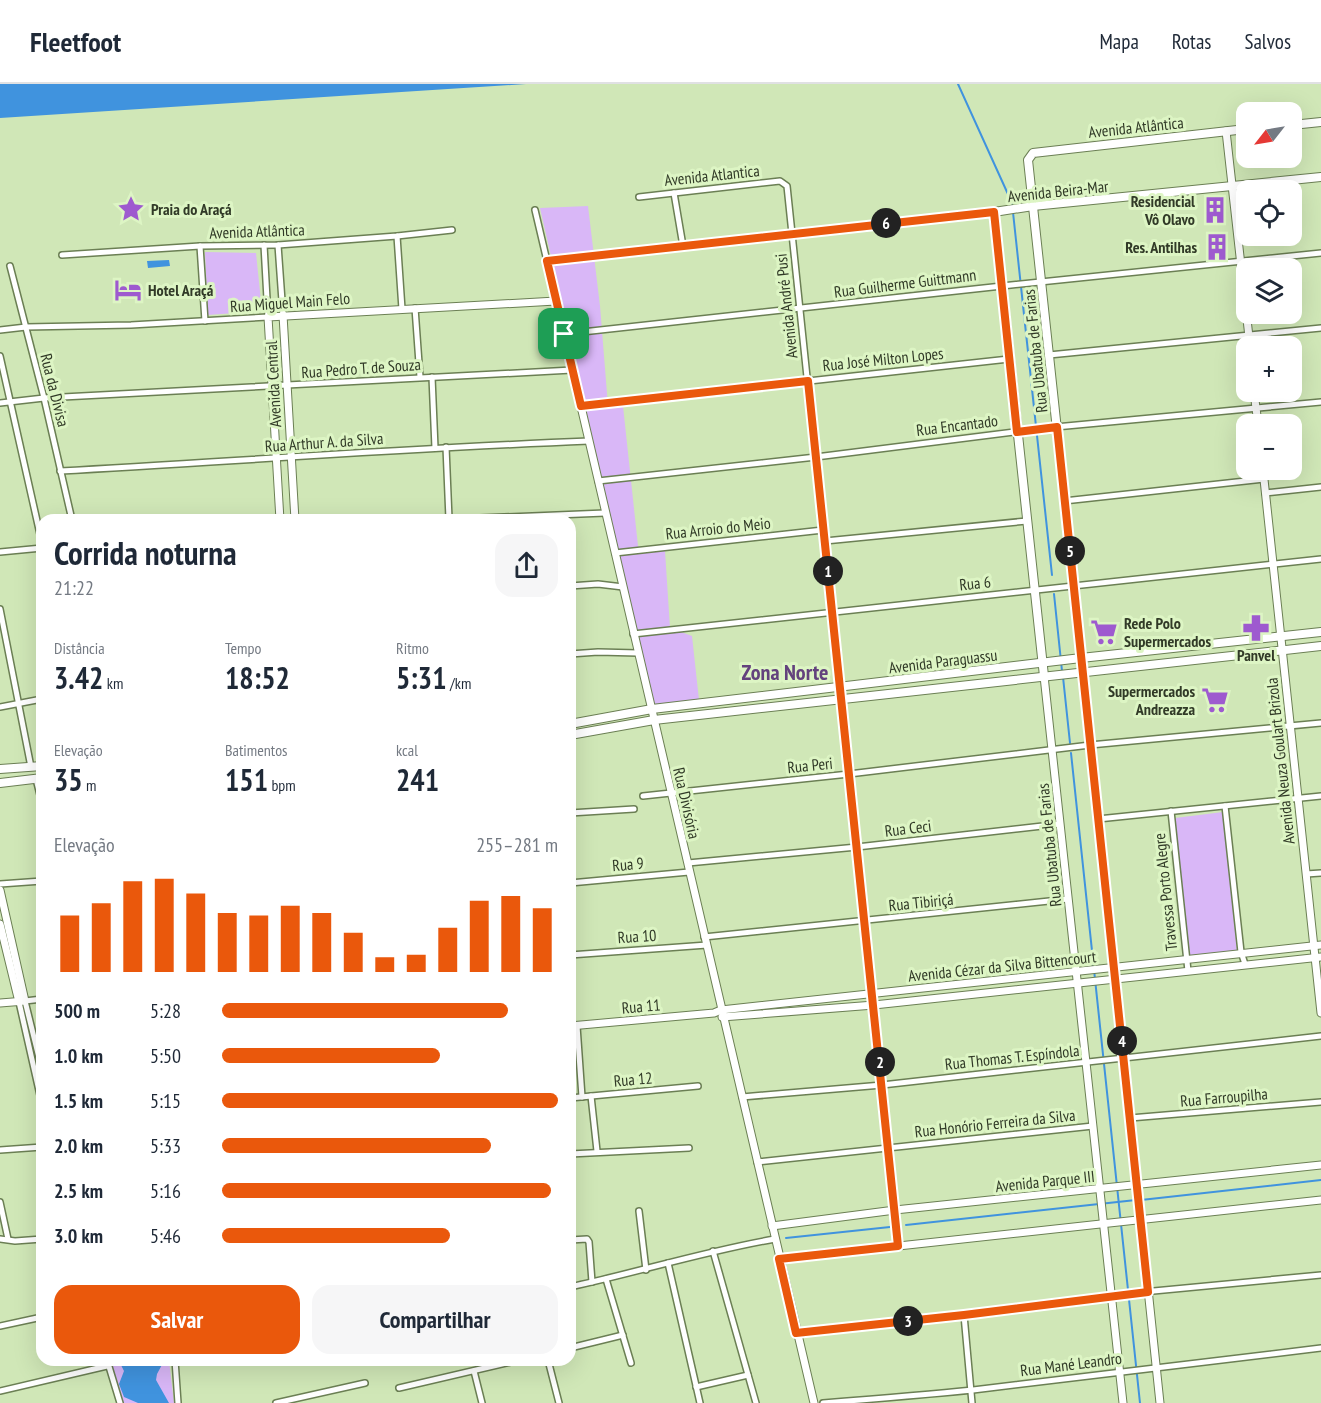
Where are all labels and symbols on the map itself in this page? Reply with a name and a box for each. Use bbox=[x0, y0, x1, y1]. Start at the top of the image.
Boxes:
north arrow bbox=[1236, 102, 1302, 168]
street label: Avenida Atlântica bbox=[1087, 112, 1185, 142]
street label: Avenida Atlantica bbox=[663, 160, 761, 190]
street label: Avenida Beira-Mar bbox=[1007, 176, 1110, 206]
place label: Residencial Vô Olavo bbox=[1131, 191, 1195, 229]
place icon: Praia do Araçá bbox=[116, 194, 146, 224]
building icon: Residencial Vô Olavo bbox=[1200, 195, 1230, 225]
place label: Praia do Araçá bbox=[151, 199, 232, 219]
pin: 6 bbox=[871, 208, 901, 238]
street label: Avenida Atlântica bbox=[209, 219, 305, 243]
building icon: Res. Antilhas bbox=[1202, 232, 1232, 262]
place label: Res. Antilhas bbox=[1125, 237, 1197, 257]
street label: Avenida André Pusi bbox=[771, 253, 801, 359]
street label: Rua Guilherme Guittmann bbox=[833, 264, 977, 302]
hotel icon: Hotel Araçá bbox=[113, 275, 143, 305]
place label: Hotel Araçá bbox=[148, 280, 214, 300]
street label: Rua Miguel Main Felo bbox=[229, 288, 351, 316]
street label: Rua Ubatuba de Farias bbox=[1019, 288, 1051, 414]
pin bbox=[538, 308, 589, 359]
street label: Avenida Central bbox=[261, 340, 285, 428]
street label: Rua José Milton Lopes bbox=[822, 343, 944, 375]
street label: Rua da Divisa bbox=[36, 351, 74, 429]
street label: Rua Pedro T. de Souza bbox=[301, 354, 421, 382]
street label: Rua Encantado bbox=[915, 410, 999, 440]
street label: Rua Arthur A. da Silva bbox=[264, 428, 384, 456]
street label: Rua Arroio do Meio bbox=[665, 513, 772, 543]
pin: 5 bbox=[1055, 536, 1085, 566]
pin: 1 bbox=[813, 556, 843, 586]
street label: Rua 6 bbox=[958, 571, 992, 595]
place label: Rede Polo Supermercados bbox=[1124, 613, 1211, 651]
pharmacy icon: Panvel bbox=[1241, 613, 1271, 643]
supermarket icon: Rede Polo Supermercados bbox=[1089, 617, 1119, 647]
street label: Avenida Paraguassu bbox=[888, 644, 998, 678]
place label: Panvel bbox=[1237, 645, 1275, 665]
district label: Zona Norte bbox=[742, 658, 828, 686]
street label: Avenida Neuza Goulart Brizola bbox=[1261, 677, 1299, 845]
place label: Supermercados Andreazza bbox=[1108, 681, 1195, 719]
supermarket icon: Supermercados Andreazza bbox=[1200, 685, 1230, 715]
street label: Rua Peri bbox=[786, 753, 834, 777]
street label: Rua Divisória bbox=[669, 765, 705, 841]
street label: Rua Ubatuba de Farias bbox=[1033, 782, 1065, 908]
street label: Rua Ceci bbox=[883, 815, 933, 841]
street label: Travessa Porto Alegre bbox=[1149, 832, 1181, 952]
street label: Rua 9 bbox=[611, 853, 645, 875]
street label: Rua Tibiriçá bbox=[888, 889, 954, 915]
street label: Rua 10 bbox=[617, 925, 657, 947]
street label: Avenida Cézar da Silva Bittencourt bbox=[907, 946, 1098, 986]
street label: Rua 11 bbox=[621, 994, 661, 1018]
pin: 4 bbox=[1107, 1026, 1137, 1056]
street label: Rua Thomas T. Espíndola bbox=[944, 1040, 1080, 1074]
pin: 2 bbox=[865, 1047, 895, 1077]
street label: Rua 12 bbox=[613, 1067, 653, 1091]
street label: Rua Farroupilha bbox=[1179, 1083, 1269, 1111]
street label: Rua Honório Ferreira da Silva bbox=[914, 1105, 1076, 1141]
street label: Avenida Parque III bbox=[994, 1166, 1096, 1196]
pin: 3 bbox=[893, 1306, 923, 1336]
street label: Rua Mané Leandro bbox=[1019, 1348, 1123, 1380]

